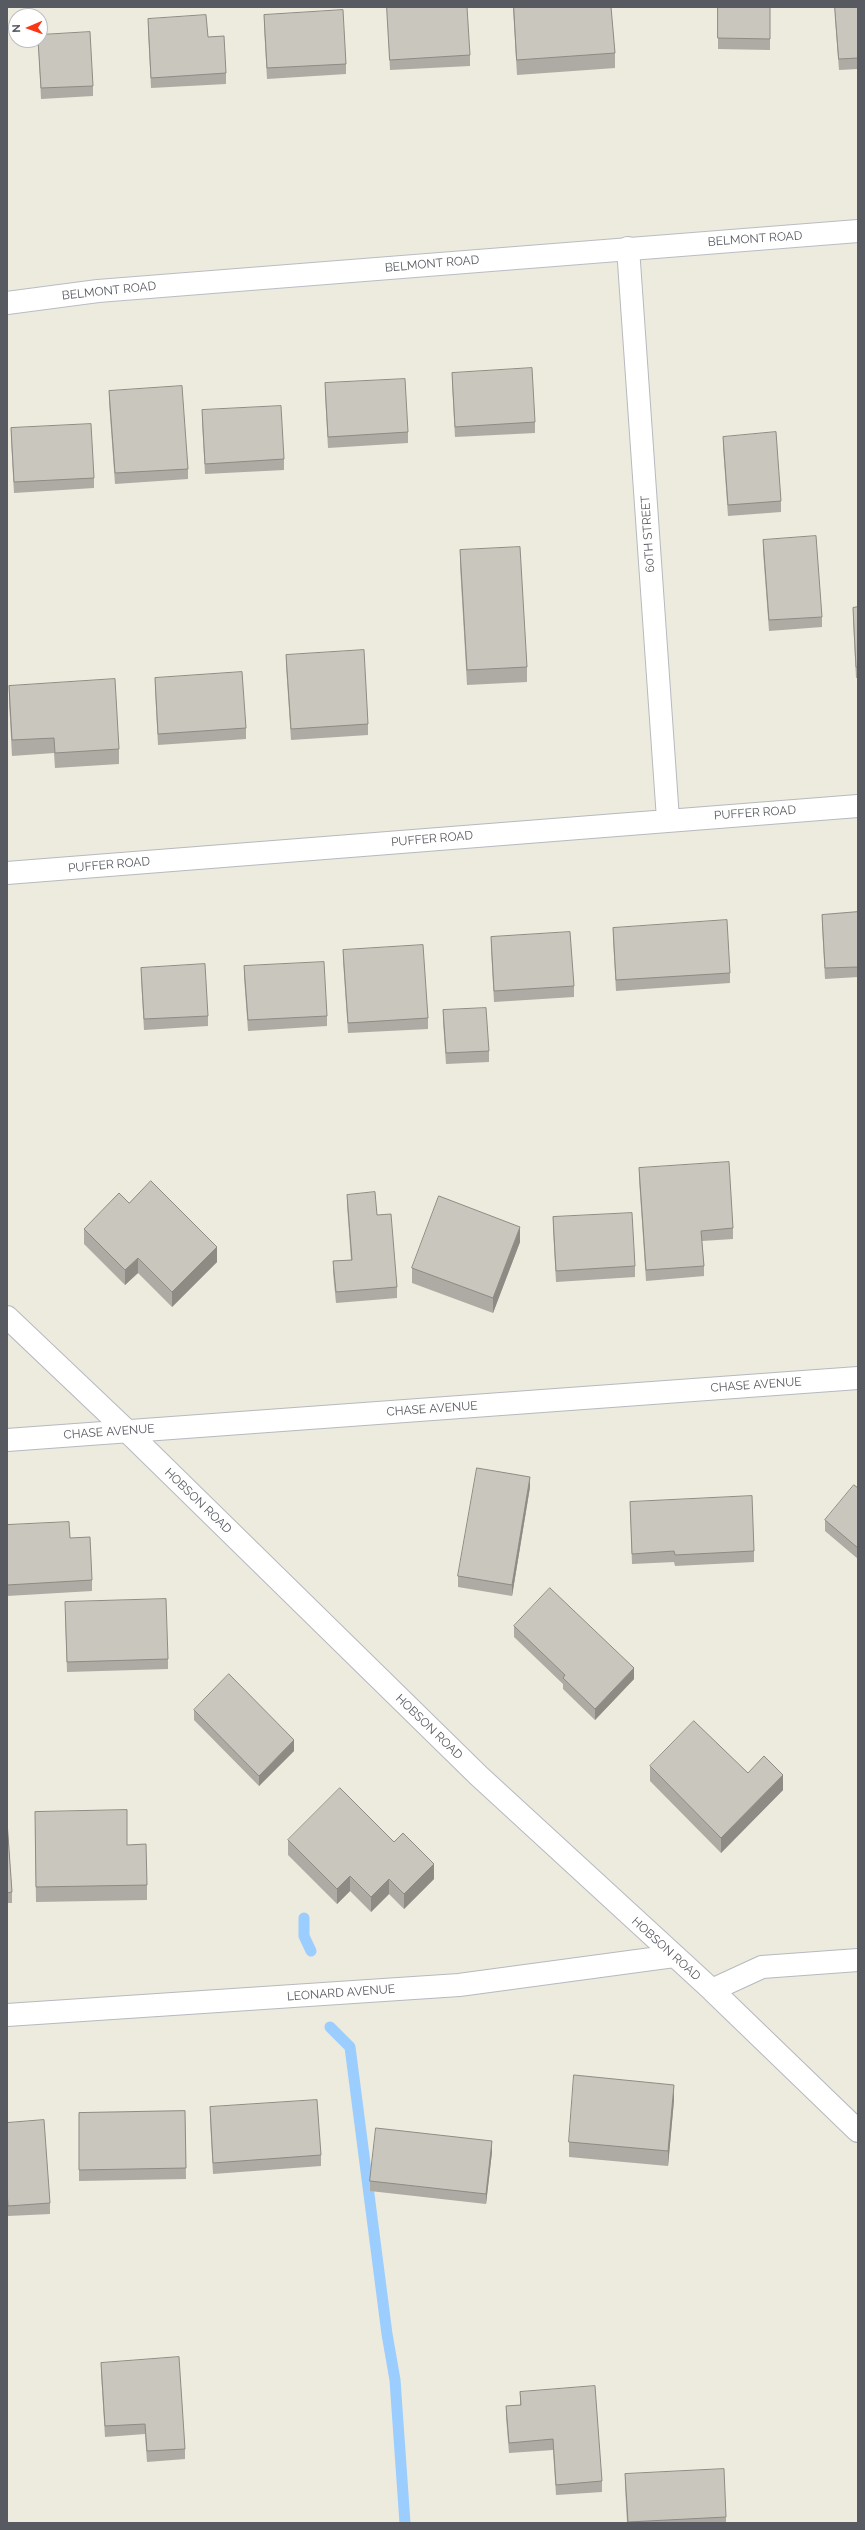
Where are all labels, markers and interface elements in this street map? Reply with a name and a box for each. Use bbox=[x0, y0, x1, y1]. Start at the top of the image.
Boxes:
north arrow bbox=[8, 8, 48, 48]
text: N bbox=[10, 24, 23, 33]
street label: BELMONT ROAD bbox=[707, 229, 803, 249]
street label: BELMONT ROAD bbox=[384, 253, 480, 275]
street label: BELMONT ROAD bbox=[61, 279, 157, 303]
street label: 60TH STREET bbox=[638, 495, 658, 573]
street label: PUFFER ROAD bbox=[714, 803, 796, 823]
street label: PUFFER ROAD bbox=[390, 828, 474, 850]
street label: PUFFER ROAD bbox=[67, 854, 151, 876]
street label: CHASE AVENUE bbox=[710, 1375, 802, 1395]
street label: CHASE AVENUE bbox=[386, 1399, 478, 1419]
street label: CHASE AVENUE bbox=[63, 1422, 155, 1442]
street label: HOBSON ROAD bbox=[161, 1465, 235, 1537]
street label: HOBSON ROAD bbox=[392, 1691, 466, 1763]
street label: HOBSON ROAD bbox=[629, 1914, 703, 1984]
street label: LEONARD AVENUE bbox=[286, 1982, 396, 2004]

